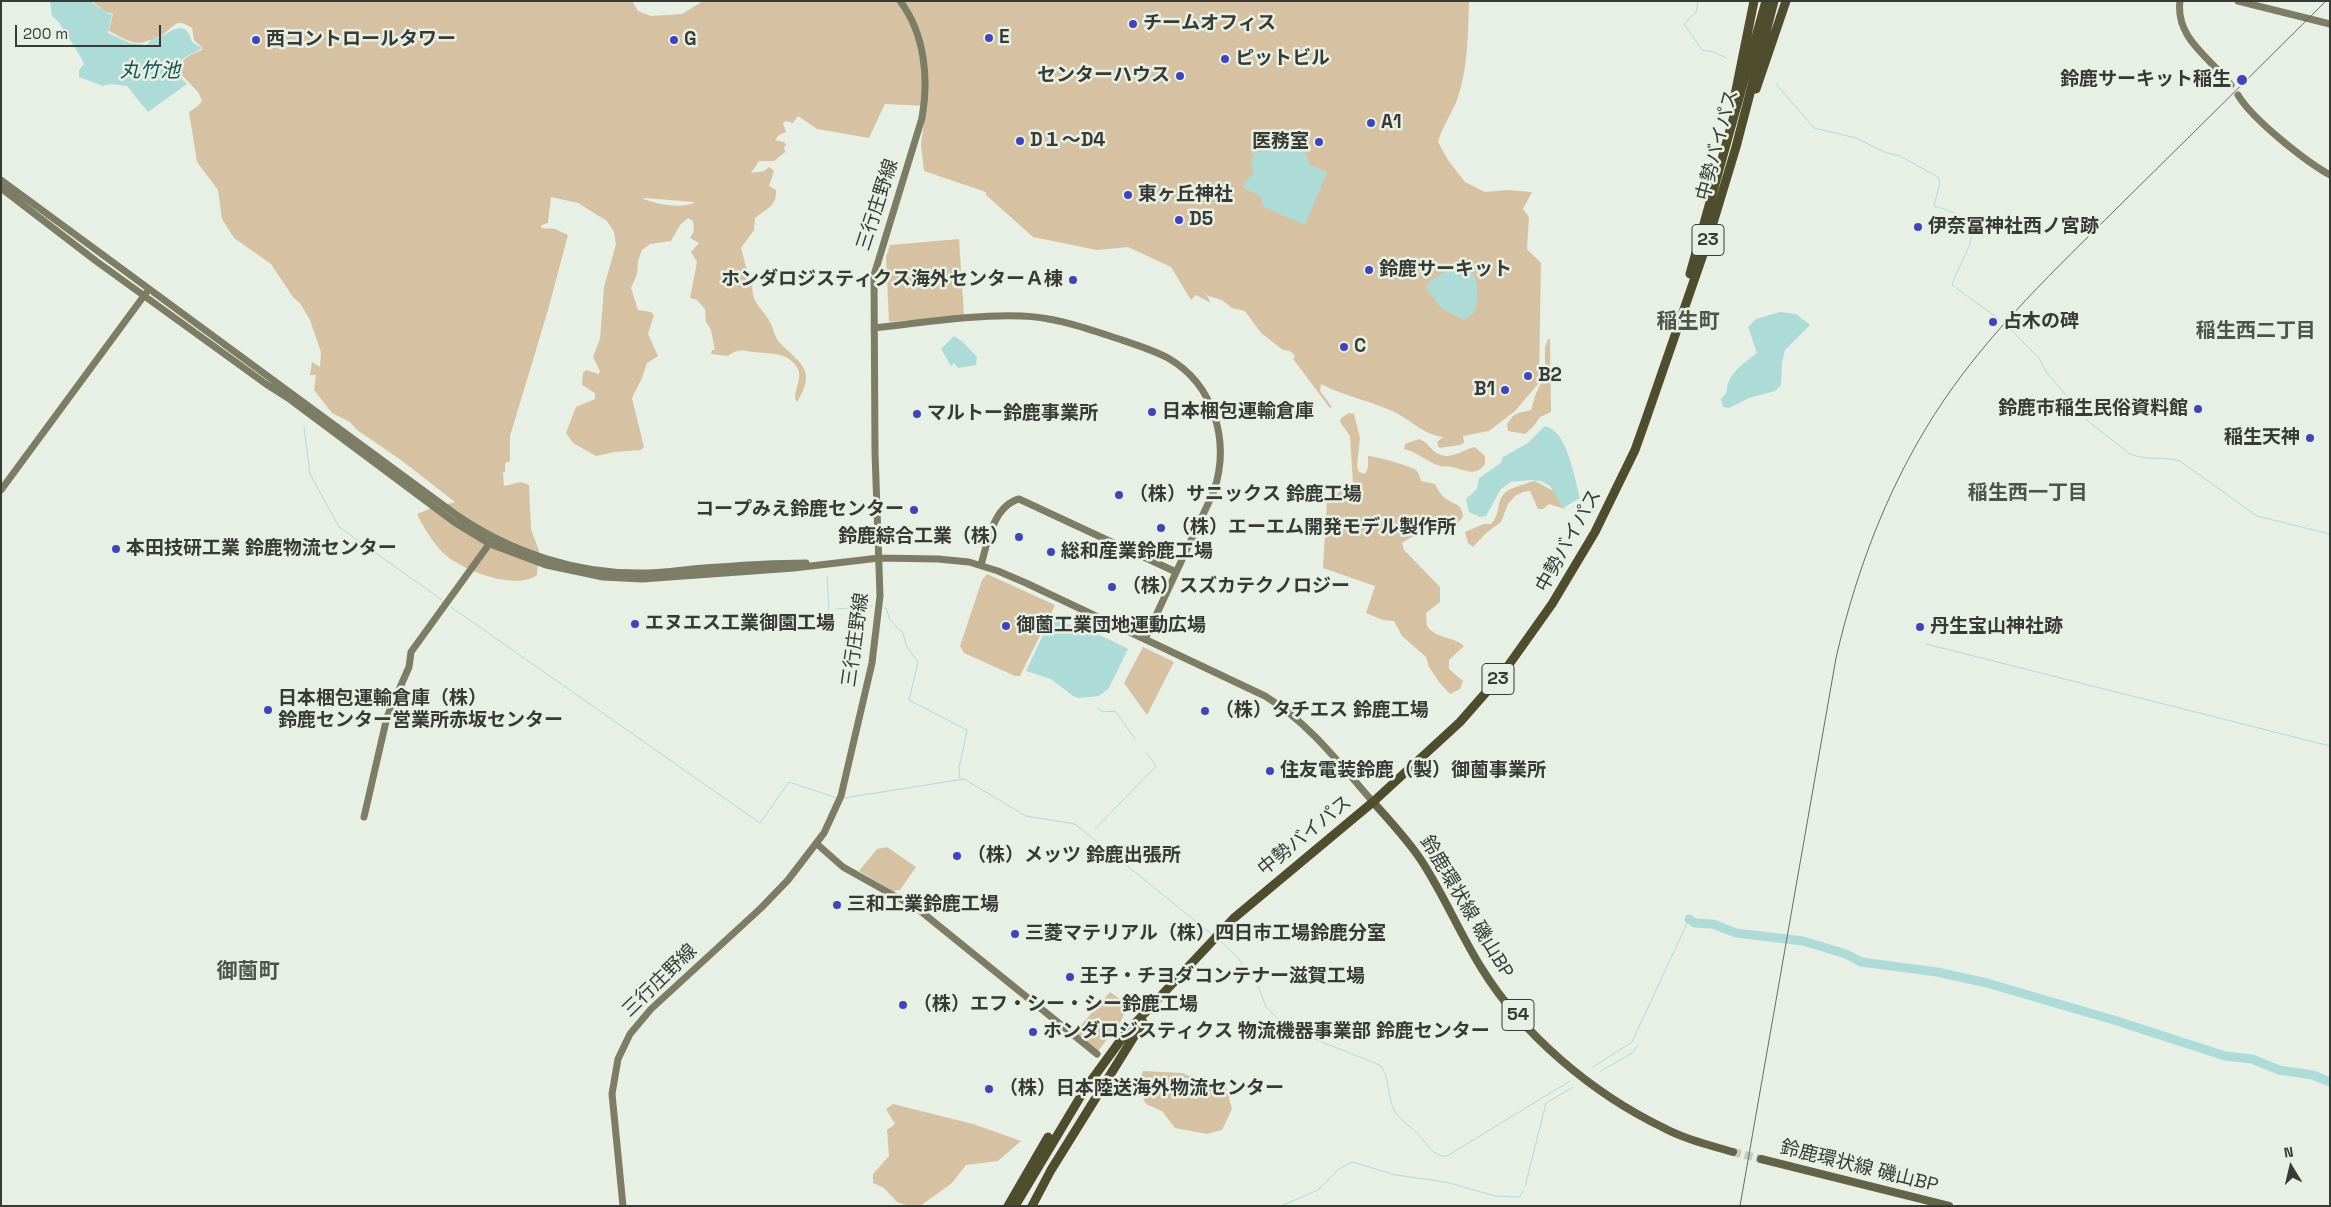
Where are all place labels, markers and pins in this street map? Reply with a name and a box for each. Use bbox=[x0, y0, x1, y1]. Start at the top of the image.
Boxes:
place label: チームオフィス bbox=[1143, 13, 1276, 35]
marker: チームオフィス bbox=[1127, 18, 1139, 30]
place label: E bbox=[999, 27, 1010, 49]
place label: 西コントロールタワー bbox=[266, 29, 456, 51]
place label: G bbox=[684, 29, 697, 51]
marker: E bbox=[983, 32, 995, 44]
marker: 西コントロールタワー bbox=[250, 34, 262, 46]
marker: G bbox=[668, 34, 680, 46]
place label: ピットビル bbox=[1235, 48, 1330, 70]
marker: ピットビル bbox=[1219, 53, 1231, 65]
place label: センターハウス bbox=[1037, 65, 1170, 87]
place label: 鈴鹿サーキット稲生 bbox=[2060, 69, 2231, 91]
marker: センターハウス bbox=[1174, 70, 1186, 82]
marker: 鈴鹿サーキット稲生 bbox=[2235, 73, 2249, 87]
place label: A1 bbox=[1381, 112, 1402, 134]
marker: A1 bbox=[1365, 117, 1377, 129]
place label: D１～D4 bbox=[1030, 130, 1105, 152]
place label: 医務室 bbox=[1252, 131, 1309, 153]
marker: D１～D4 bbox=[1014, 135, 1026, 147]
marker: 医務室 bbox=[1313, 136, 1325, 148]
place label: 東ヶ丘神社 bbox=[1138, 184, 1233, 206]
marker: 東ヶ丘神社 bbox=[1122, 189, 1134, 201]
place label: D5 bbox=[1189, 209, 1213, 231]
marker: D5 bbox=[1173, 214, 1185, 226]
place label: 伊奈冨神社西ノ宮跡 bbox=[1928, 216, 2099, 238]
marker: 伊奈冨神社西ノ宮跡 bbox=[1912, 221, 1924, 233]
place label: 鈴鹿サーキット bbox=[1379, 259, 1512, 281]
marker: 鈴鹿サーキット bbox=[1363, 264, 1375, 276]
place label: ホンダロジスティクス海外センターＡ棟 bbox=[721, 269, 1063, 291]
marker: ホンダロジスティクス海外センターＡ棟 bbox=[1067, 274, 1079, 286]
place label: 占木の碑 bbox=[2003, 311, 2079, 333]
marker: 占木の碑 bbox=[1987, 316, 1999, 328]
place label: C bbox=[1354, 336, 1366, 358]
marker: C bbox=[1338, 341, 1350, 353]
place label: B2 bbox=[1538, 365, 1562, 387]
marker: B2 bbox=[1522, 370, 1534, 382]
place label: B1 bbox=[1474, 379, 1495, 401]
marker: B1 bbox=[1499, 384, 1511, 396]
place label: 鈴鹿市稲生民俗資料館 bbox=[1998, 398, 2188, 420]
place label: 日本梱包運輸倉庫 bbox=[1162, 401, 1314, 423]
place label: マルトー鈴鹿事業所 bbox=[927, 403, 1098, 425]
marker: 鈴鹿市稲生民俗資料館 bbox=[2192, 403, 2204, 415]
marker: 日本梱包運輸倉庫 bbox=[1146, 406, 1158, 418]
marker: マルトー鈴鹿事業所 bbox=[911, 408, 923, 420]
place label: 稲生天神 bbox=[2224, 427, 2300, 449]
marker: 稲生天神 bbox=[2304, 432, 2316, 444]
place label: （株）サニックス 鈴鹿工場 bbox=[1129, 484, 1362, 506]
marker: （株）サニックス 鈴鹿工場 bbox=[1113, 489, 1125, 501]
place label: コープみえ鈴鹿センター bbox=[695, 499, 904, 521]
marker: コープみえ鈴鹿センター bbox=[908, 504, 920, 516]
place label: （株）エーエム開発モデル製作所 bbox=[1171, 517, 1456, 539]
marker: （株）エーエム開発モデル製作所 bbox=[1155, 522, 1167, 534]
place label: 鈴鹿綜合工業（株） bbox=[838, 526, 1009, 548]
marker: 鈴鹿綜合工業（株） bbox=[1013, 531, 1025, 543]
place label: 本田技研工業 鈴鹿物流センター bbox=[126, 538, 397, 560]
place label: 総和産業鈴鹿工場 bbox=[1061, 541, 1213, 563]
marker: 本田技研工業 鈴鹿物流センター bbox=[110, 543, 122, 555]
marker: 総和産業鈴鹿工場 bbox=[1045, 546, 1057, 558]
place label: （株）スズカテクノロジー bbox=[1122, 576, 1350, 598]
marker: （株）スズカテクノロジー bbox=[1106, 581, 1118, 593]
place label: エヌエス工業御園工場 bbox=[645, 613, 835, 635]
place label: 御薗工業団地運動広場 bbox=[1016, 615, 1206, 637]
place label: 丹生宝山神社跡 bbox=[1930, 616, 2063, 638]
marker: エヌエス工業御園工場 bbox=[629, 618, 641, 630]
marker: 御薗工業団地運動広場 bbox=[1000, 620, 1012, 632]
marker: 丹生宝山神社跡 bbox=[1914, 621, 1926, 633]
place label: 日本梱包運輸倉庫（株） 鈴鹿センター営業所赤坂センター bbox=[278, 688, 563, 732]
place label: （株）タチエス 鈴鹿工場 bbox=[1215, 700, 1429, 722]
marker: 日本梱包運輸倉庫（株） 鈴鹿センター営業所赤坂センター bbox=[262, 704, 274, 716]
marker: （株）タチエス 鈴鹿工場 bbox=[1199, 705, 1211, 717]
place label: 住友電装鈴鹿（製）御薗事業所 bbox=[1280, 760, 1546, 782]
marker: 住友電装鈴鹿（製）御薗事業所 bbox=[1264, 765, 1276, 777]
place label: （株）メッツ 鈴鹿出張所 bbox=[967, 845, 1181, 867]
marker: （株）メッツ 鈴鹿出張所 bbox=[951, 850, 963, 862]
place label: 三和工業鈴鹿工場 bbox=[847, 894, 999, 916]
marker: 三和工業鈴鹿工場 bbox=[831, 899, 843, 911]
place label: 三菱マテリアル（株）四日市工場鈴鹿分室 bbox=[1025, 923, 1386, 945]
marker: 三菱マテリアル（株）四日市工場鈴鹿分室 bbox=[1009, 928, 1021, 940]
place label: 王子・チヨダコンテナー滋賀工場 bbox=[1080, 966, 1365, 988]
marker: 王子・チヨダコンテナー滋賀工場 bbox=[1064, 971, 1076, 983]
place label: （株）エフ・シー・シー鈴鹿工場 bbox=[913, 994, 1198, 1016]
marker: （株）エフ・シー・シー鈴鹿工場 bbox=[897, 999, 909, 1011]
place label: ホンダロジスティクス 物流機器事業部 鈴鹿センター bbox=[1043, 1021, 1490, 1043]
marker: ホンダロジスティクス 物流機器事業部 鈴鹿センター bbox=[1027, 1026, 1039, 1038]
place label: （株）日本陸送海外物流センター bbox=[999, 1078, 1284, 1100]
marker: （株）日本陸送海外物流センター bbox=[983, 1083, 995, 1095]

